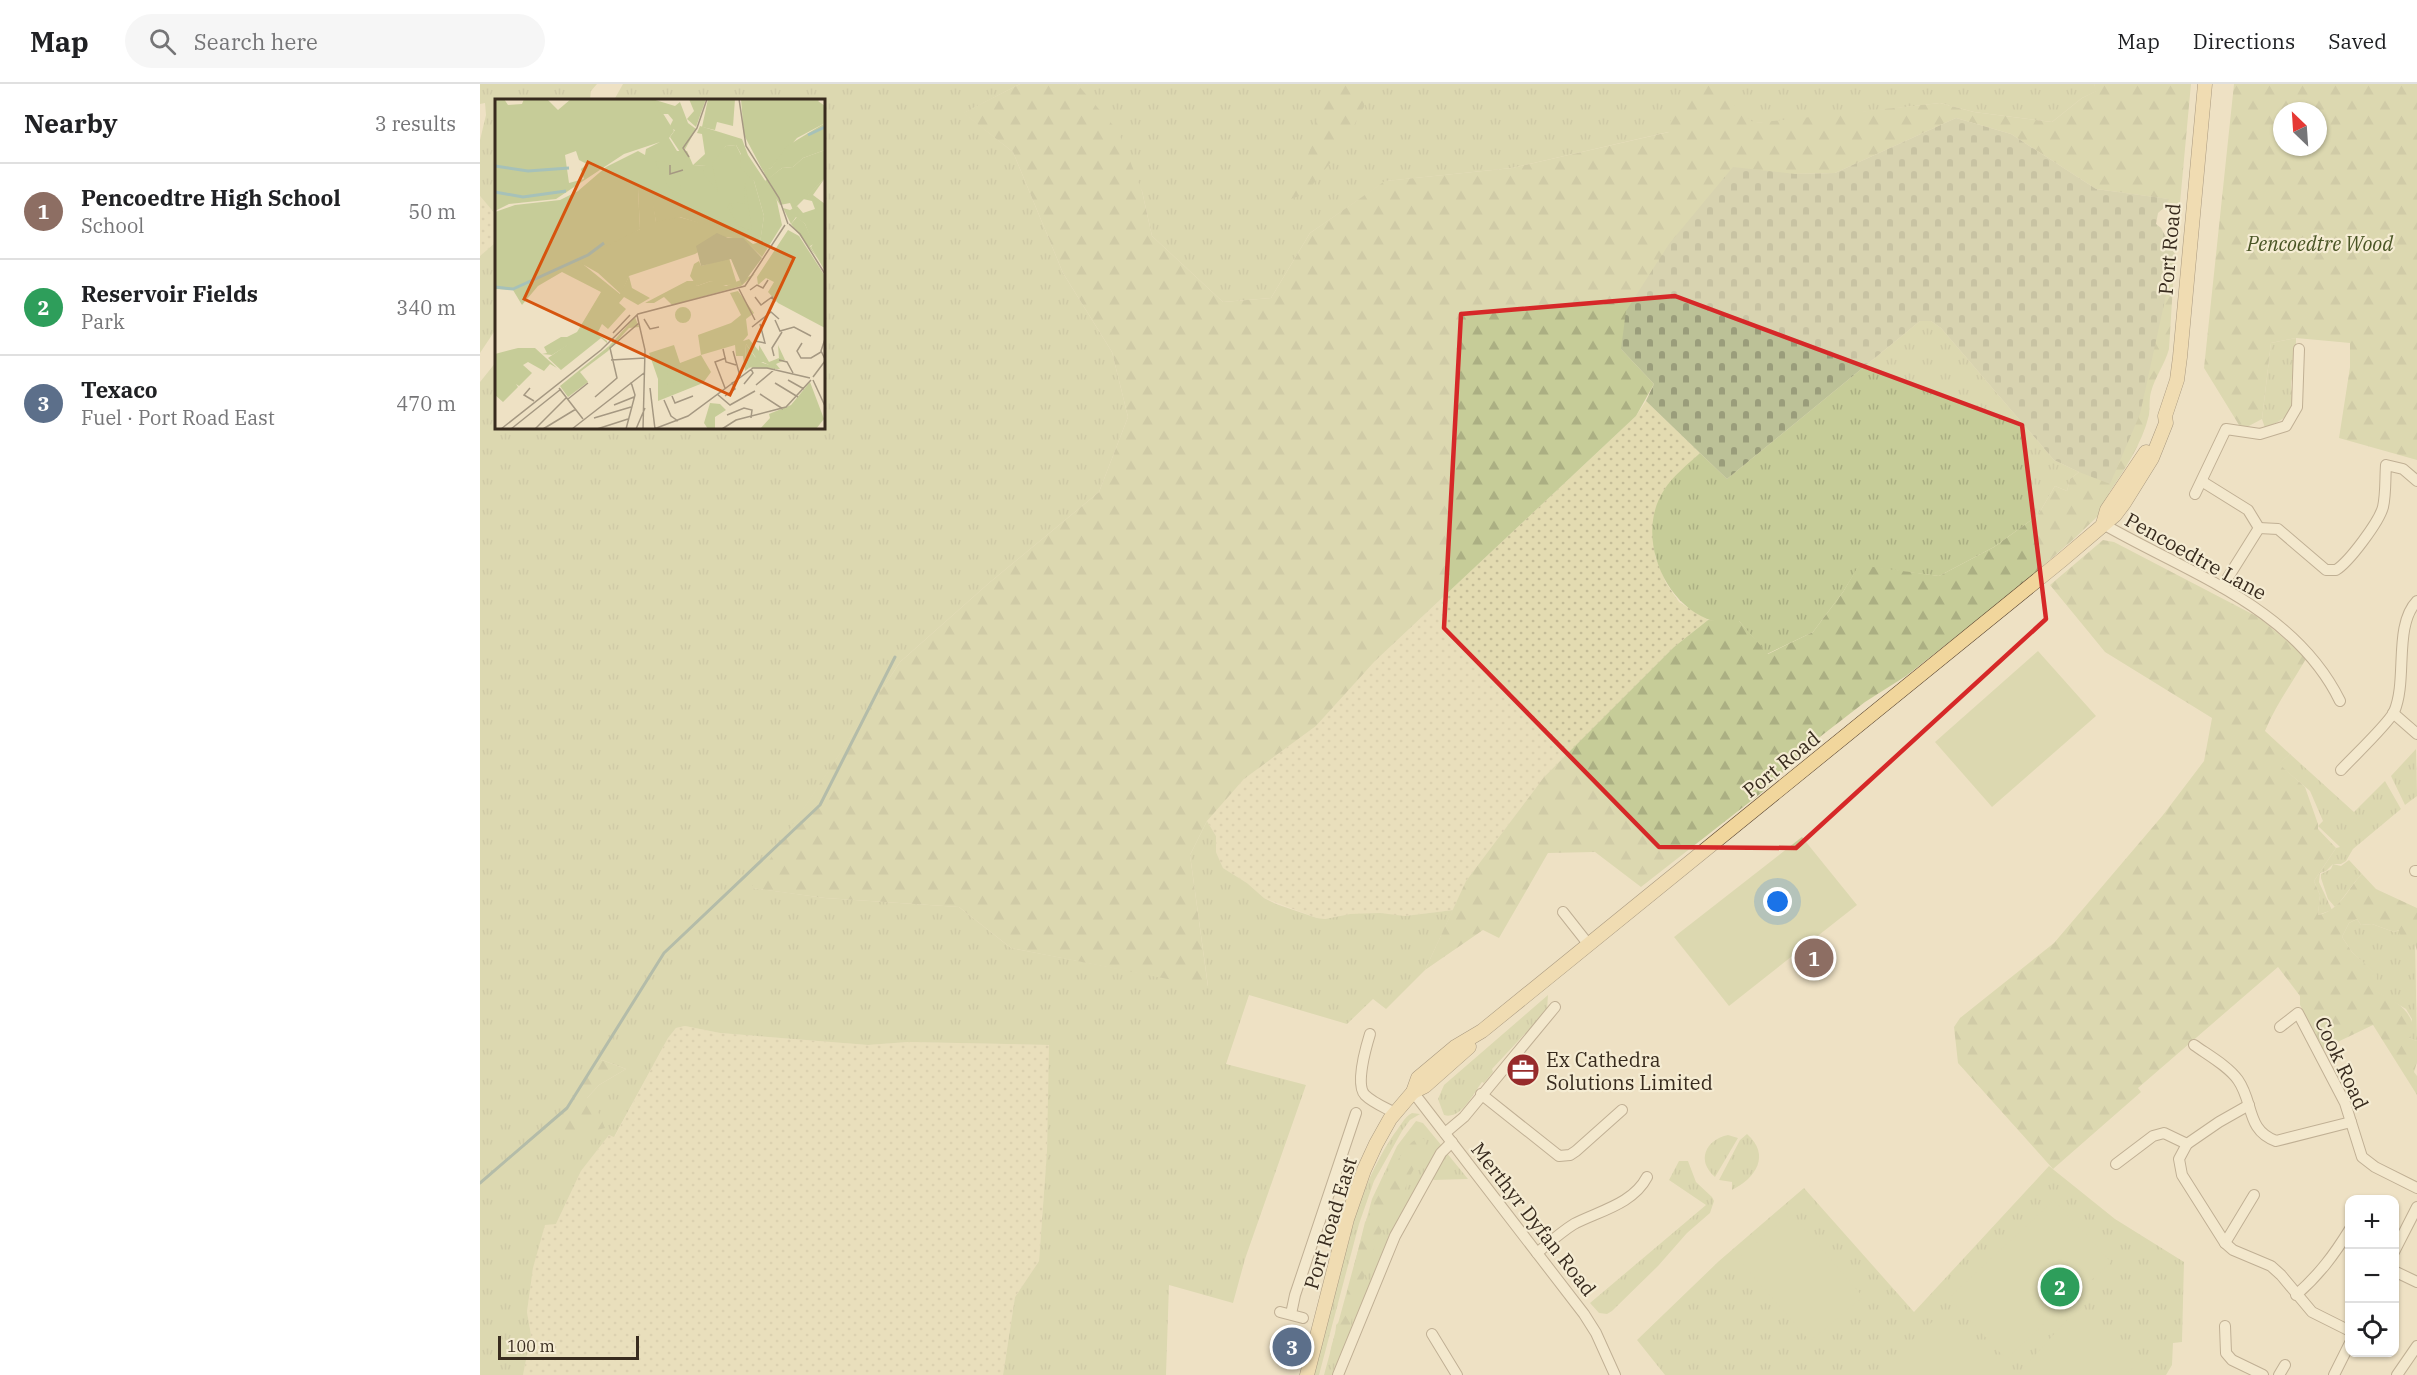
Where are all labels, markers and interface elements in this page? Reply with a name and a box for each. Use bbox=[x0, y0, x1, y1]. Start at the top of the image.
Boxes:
search box bbox=[125, 14, 545, 68]
text: Map bbox=[30, 23, 89, 60]
icon: search bbox=[146, 25, 179, 58]
text: Search here bbox=[194, 27, 318, 56]
text: Map bbox=[2117, 27, 2160, 55]
text: Directions bbox=[2193, 27, 2295, 55]
text: Saved bbox=[2328, 27, 2387, 55]
inset map bbox=[495, 99, 825, 429]
north arrow bbox=[2273, 102, 2327, 156]
text: Nearby bbox=[24, 106, 118, 140]
text: 3 results bbox=[375, 110, 456, 137]
text: Pencoedtre High School bbox=[81, 183, 341, 212]
text: 1 bbox=[38, 198, 50, 225]
text: 50 m bbox=[408, 198, 456, 225]
street label: Port Road bbox=[2152, 202, 2186, 296]
text: School bbox=[81, 212, 144, 239]
park label: Pencoedtre Wood bbox=[2246, 230, 2394, 257]
text: Reservoir Fields bbox=[81, 279, 258, 308]
text: 2 bbox=[38, 294, 50, 321]
text: 340 m bbox=[396, 294, 456, 321]
text: Park bbox=[81, 308, 125, 335]
text: Texaco bbox=[81, 375, 158, 404]
text: 3 bbox=[38, 390, 50, 417]
text: 470 m bbox=[396, 390, 456, 417]
text: Fuel · Port Road East bbox=[81, 404, 275, 431]
street label: Pencoedtre Lane bbox=[2120, 506, 2272, 606]
street label: Port Road bbox=[1737, 725, 1825, 803]
your location bbox=[1763, 887, 1792, 916]
pin: 1 bbox=[1794, 936, 1834, 980]
street label: Cook Road bbox=[2309, 1012, 2375, 1114]
place label: Ex Cathedra Solutions Limited bbox=[1546, 1046, 1713, 1096]
office icon: Ex Cathedra Solutions Limited bbox=[1505, 1052, 1541, 1088]
street label: Merthyr Dyfan Road bbox=[1465, 1136, 1603, 1302]
street label: Port Road East bbox=[1297, 1154, 1363, 1292]
map controls bbox=[2345, 1195, 2399, 1357]
button: + bbox=[2345, 1195, 2399, 1249]
button: − bbox=[2345, 1249, 2399, 1303]
pin: 2 bbox=[2040, 1264, 2080, 1310]
button: locate bbox=[2345, 1303, 2399, 1357]
pin: 3 bbox=[1272, 1324, 1312, 1370]
scale bar bbox=[498, 1333, 639, 1360]
text: 100 m bbox=[507, 1336, 555, 1356]

